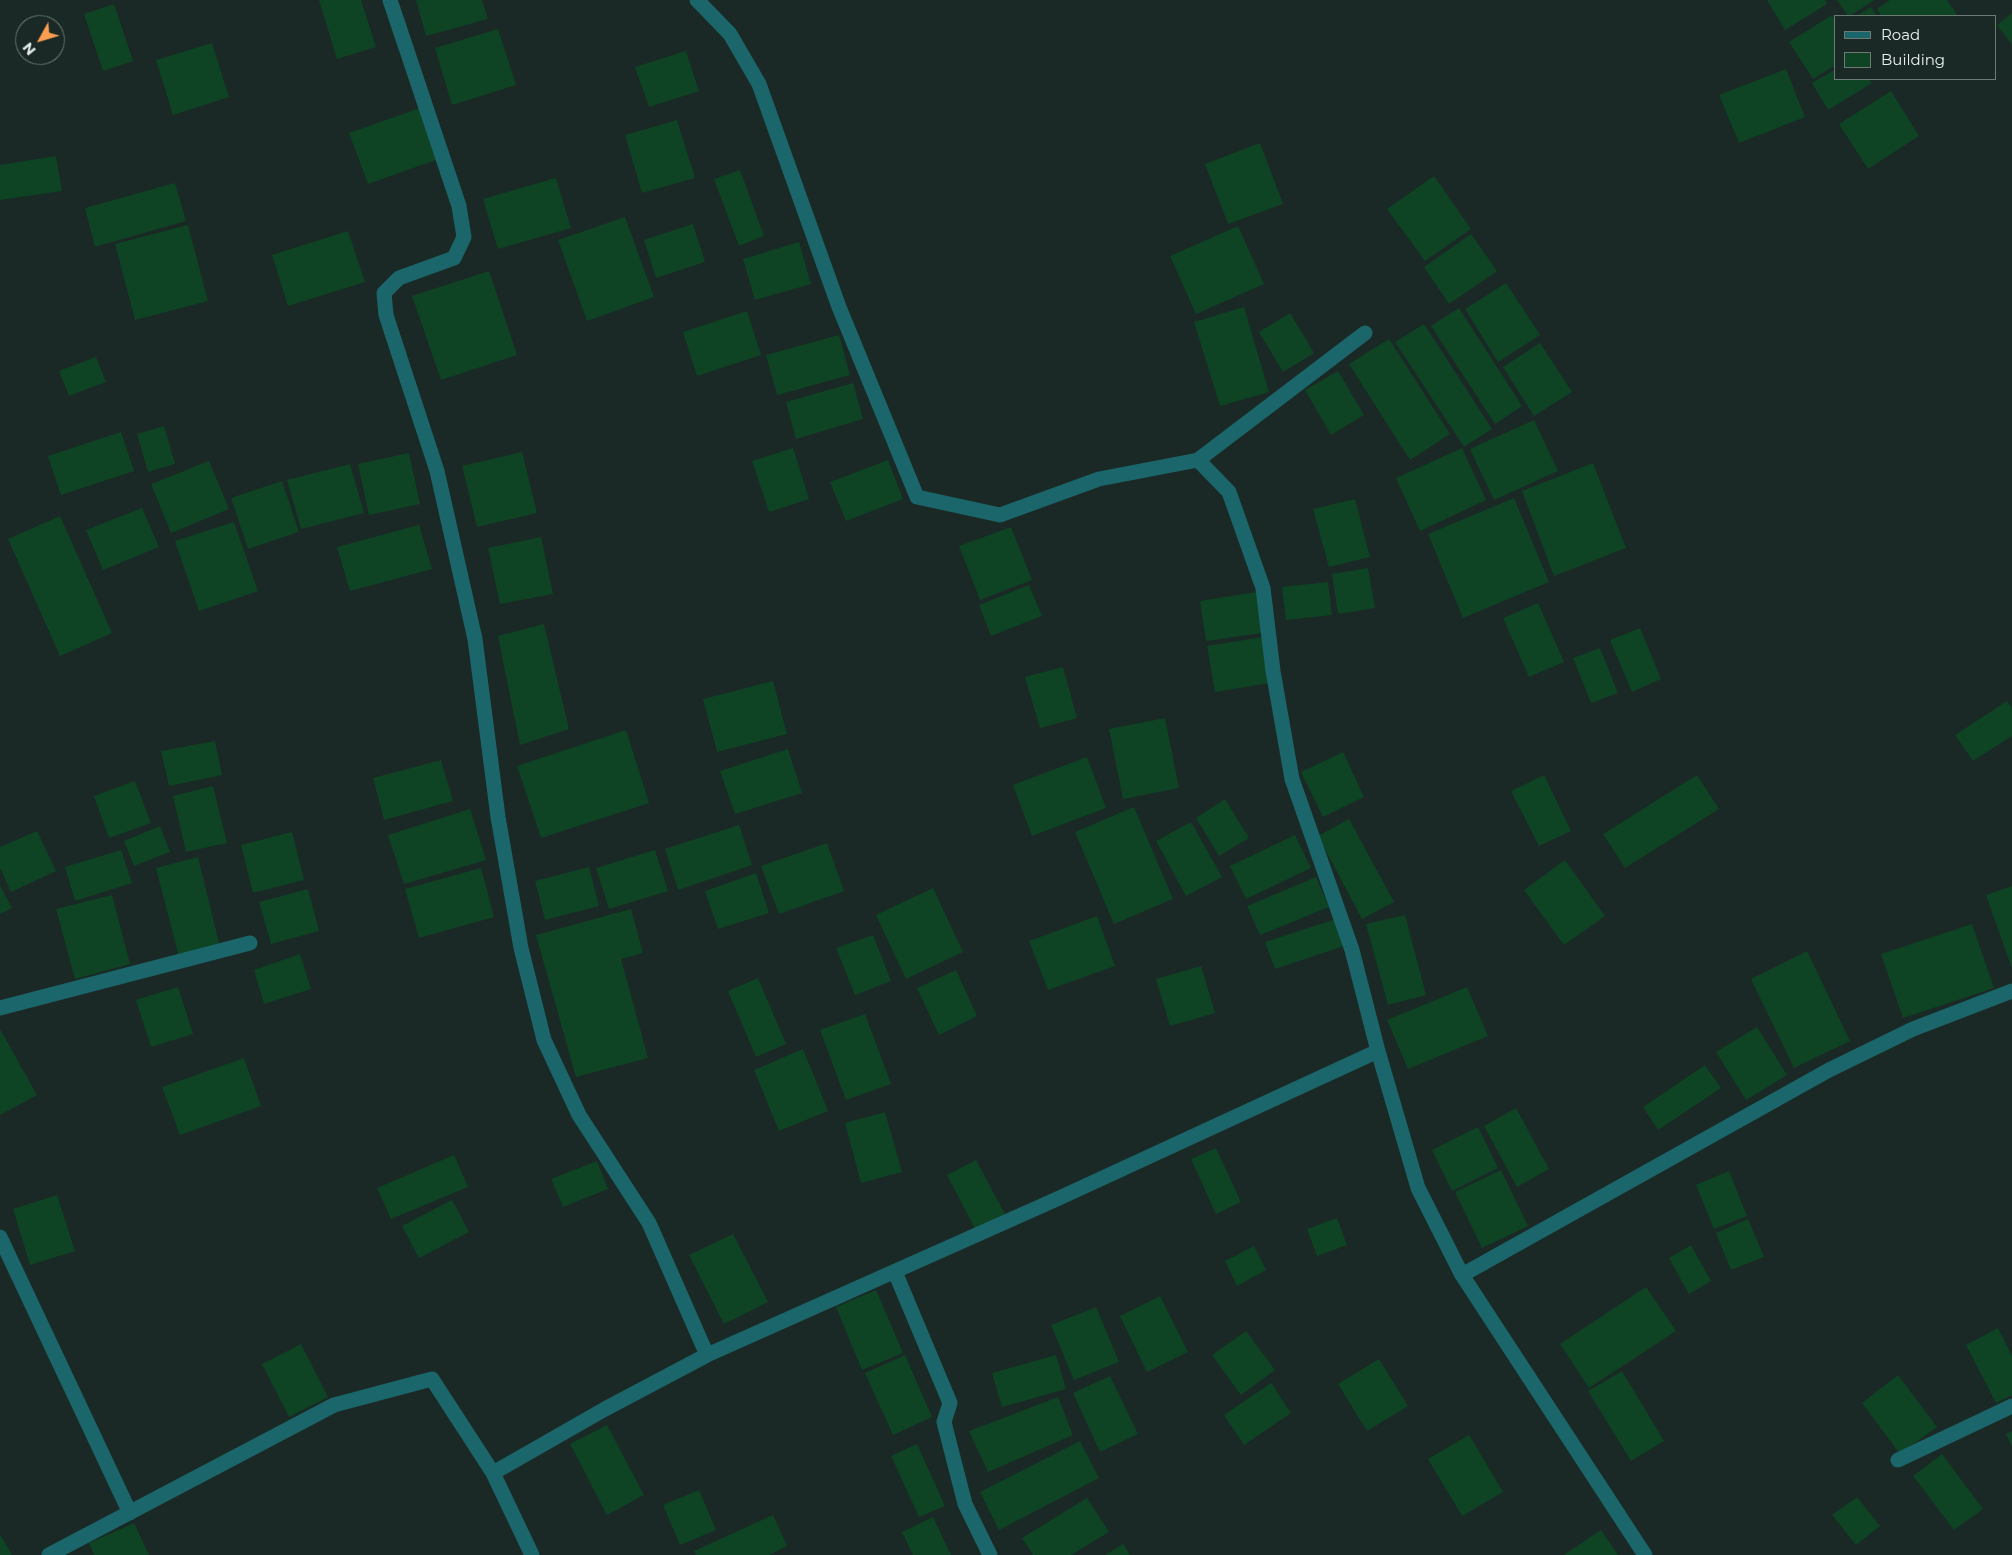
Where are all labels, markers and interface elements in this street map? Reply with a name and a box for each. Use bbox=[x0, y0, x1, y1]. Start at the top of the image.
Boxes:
north arrow bbox=[15, 15, 65, 65]
legend bbox=[1834, 15, 1997, 80]
text: Road bbox=[1881, 25, 1920, 44]
text: N bbox=[19, 39, 40, 59]
text: Building bbox=[1881, 50, 1945, 69]

